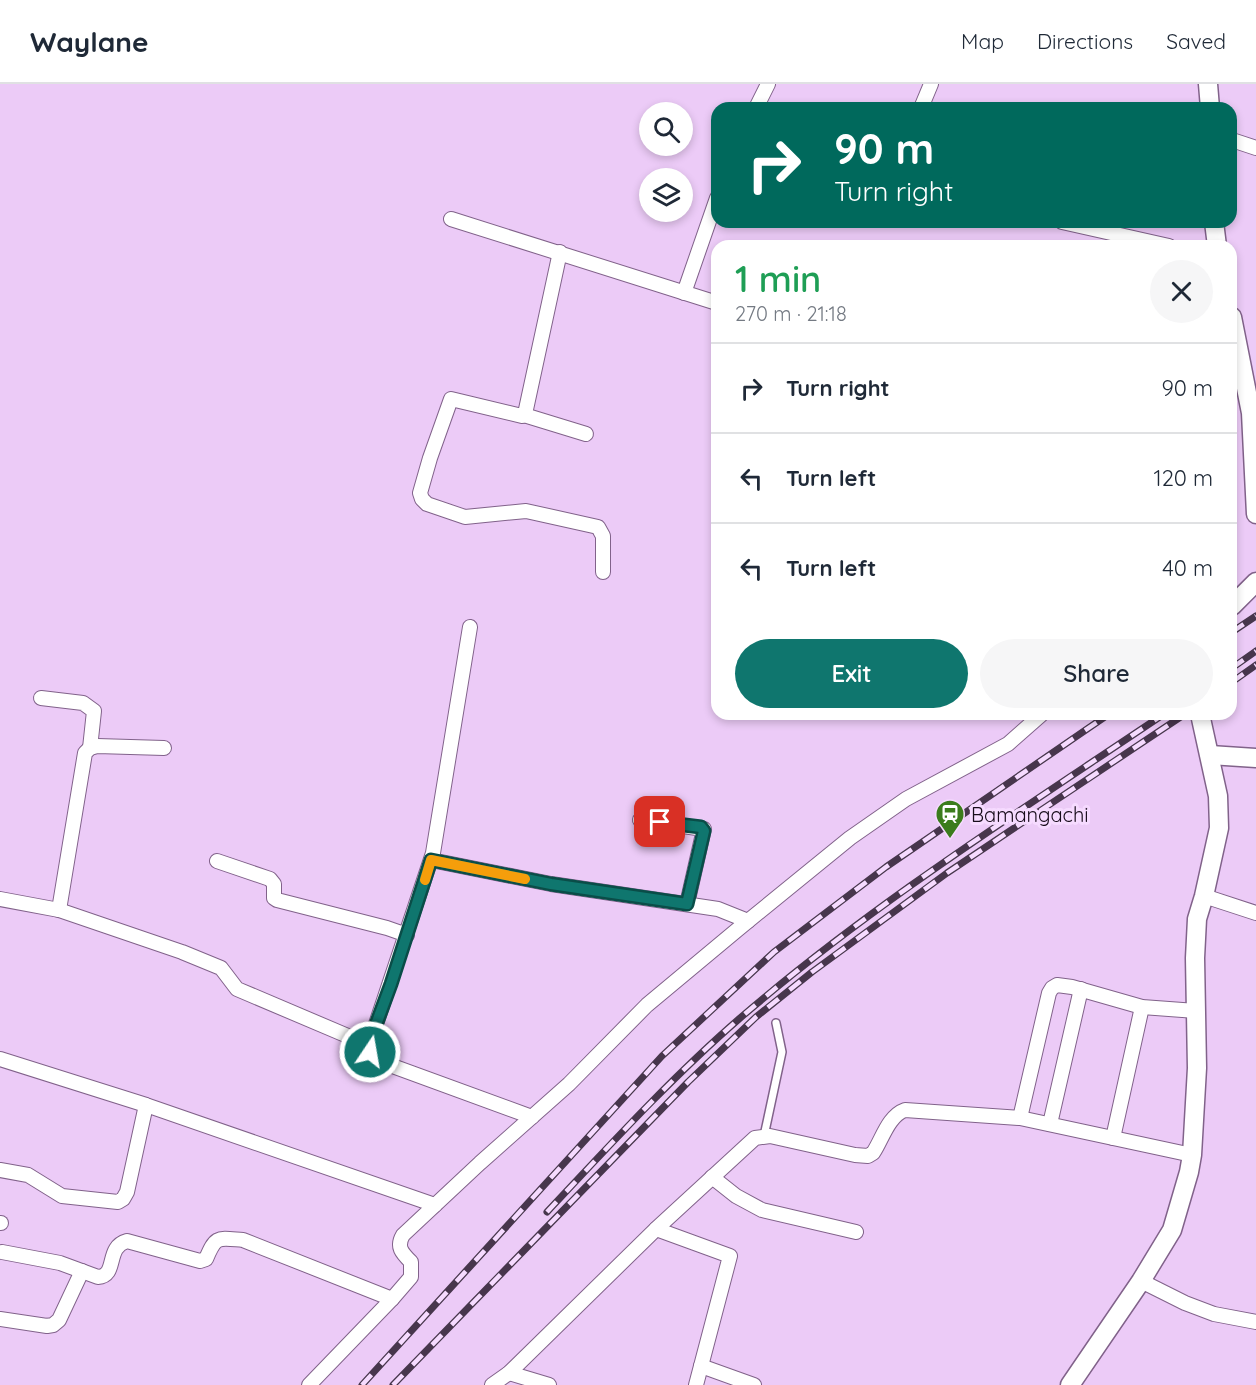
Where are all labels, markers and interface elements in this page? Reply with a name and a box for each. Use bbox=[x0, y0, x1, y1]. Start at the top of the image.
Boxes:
text: Waylane bbox=[30, 24, 149, 59]
text: Map bbox=[961, 28, 1004, 54]
text: Directions bbox=[1037, 28, 1133, 54]
text: Saved bbox=[1166, 28, 1226, 54]
map controls bbox=[639, 102, 693, 222]
button: search bbox=[639, 102, 693, 156]
text: 90 m bbox=[834, 122, 934, 175]
icon: right bbox=[735, 126, 813, 204]
button: layers bbox=[639, 168, 693, 222]
text: Turn right bbox=[834, 174, 953, 208]
text: 1 min bbox=[735, 256, 821, 301]
button: close bbox=[1150, 260, 1213, 323]
text: 270 m · 21:18 bbox=[735, 301, 847, 326]
icon: right bbox=[735, 372, 768, 405]
text: Turn right bbox=[786, 374, 890, 402]
text: 90 m bbox=[1162, 374, 1213, 402]
icon: left bbox=[735, 462, 768, 495]
text: Turn left bbox=[786, 464, 876, 492]
text: 120 m bbox=[1154, 464, 1213, 492]
icon: left bbox=[735, 552, 768, 585]
text: Turn left bbox=[786, 554, 876, 582]
text: 40 m bbox=[1162, 554, 1213, 582]
button: Exit bbox=[735, 639, 968, 708]
button: Share bbox=[980, 639, 1213, 708]
pin bbox=[634, 796, 685, 847]
station icon: Bamangachi bbox=[934, 798, 966, 840]
place label: Bamangachi bbox=[971, 802, 1089, 827]
icon: arrive bbox=[643, 805, 676, 838]
position arrow bbox=[338, 1020, 402, 1084]

